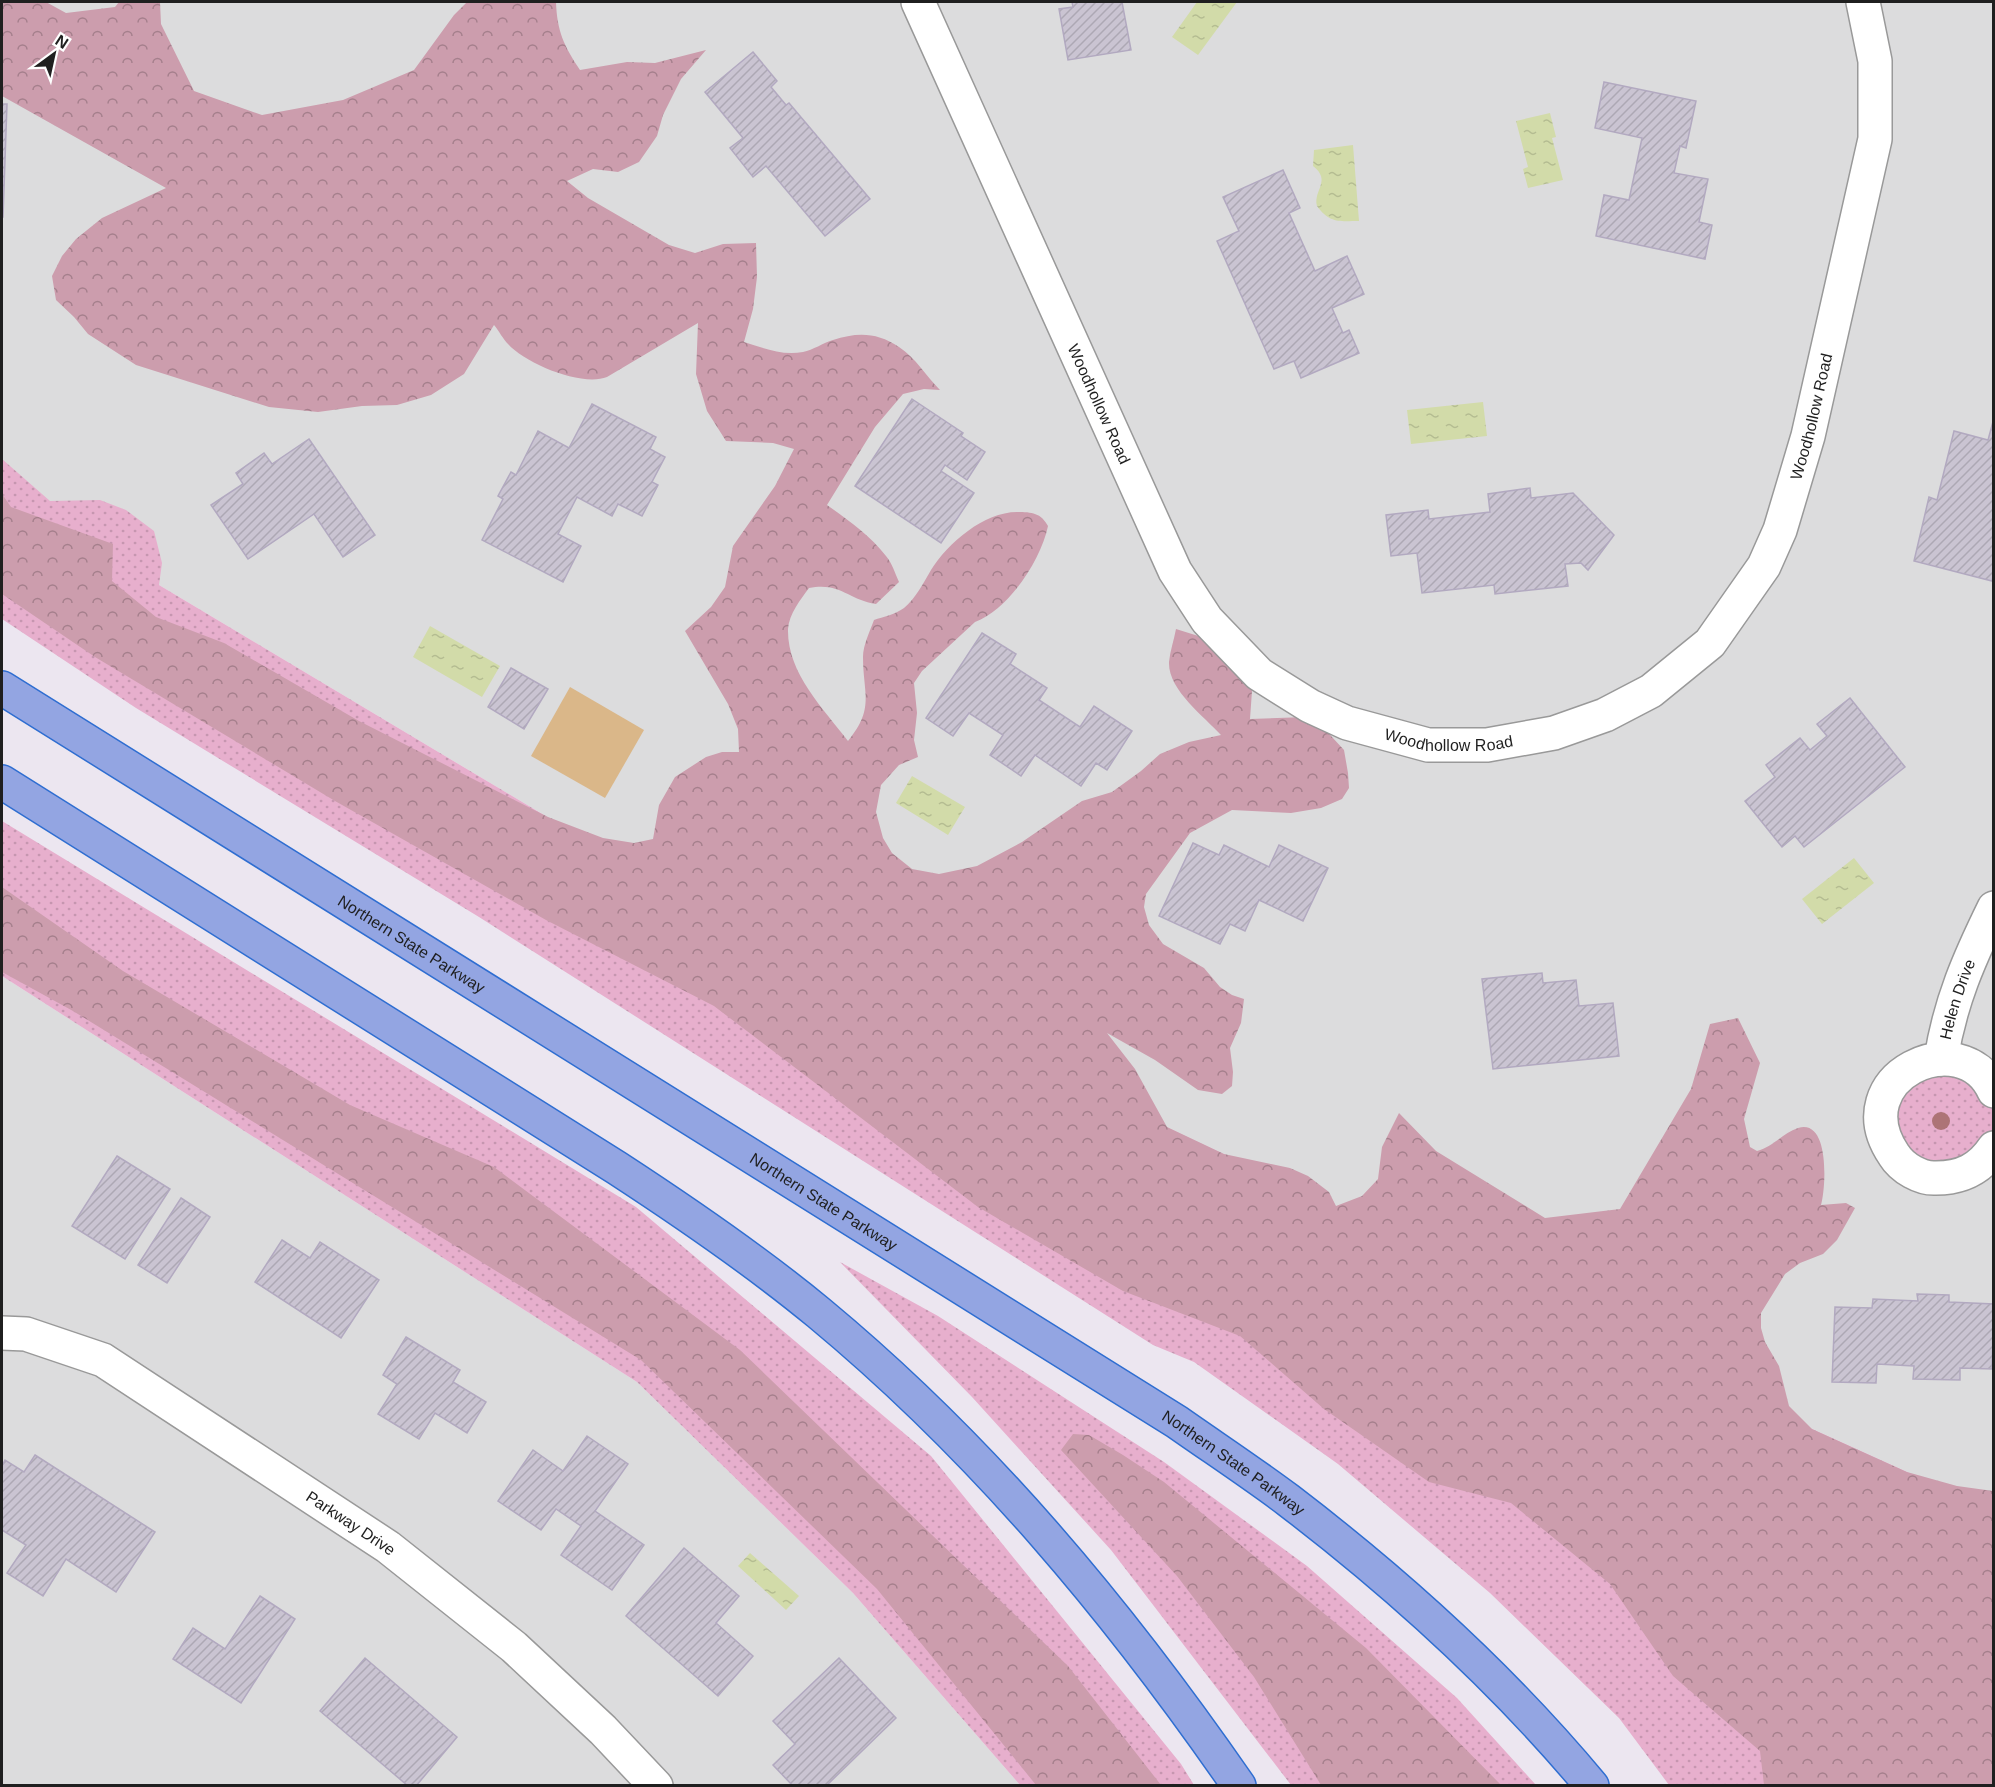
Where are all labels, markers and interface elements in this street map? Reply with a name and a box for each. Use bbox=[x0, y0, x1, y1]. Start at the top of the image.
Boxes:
north arrow bbox=[24, 24, 84, 84]
text: N bbox=[52, 32, 71, 52]
street label: Woodhollow Road bbox=[1065, 341, 1134, 466]
street label: Woodhollow Road bbox=[1787, 352, 1835, 482]
street label: Woodhollow Road bbox=[1383, 725, 1514, 754]
street label: Northern State Parkway bbox=[335, 892, 488, 996]
street label: Helen Drive bbox=[1936, 956, 1978, 1041]
street label: Northern State Parkway bbox=[747, 1149, 900, 1254]
street label: Northern State Parkway bbox=[1159, 1407, 1308, 1518]
street label: Parkway Drive bbox=[303, 1487, 399, 1558]

